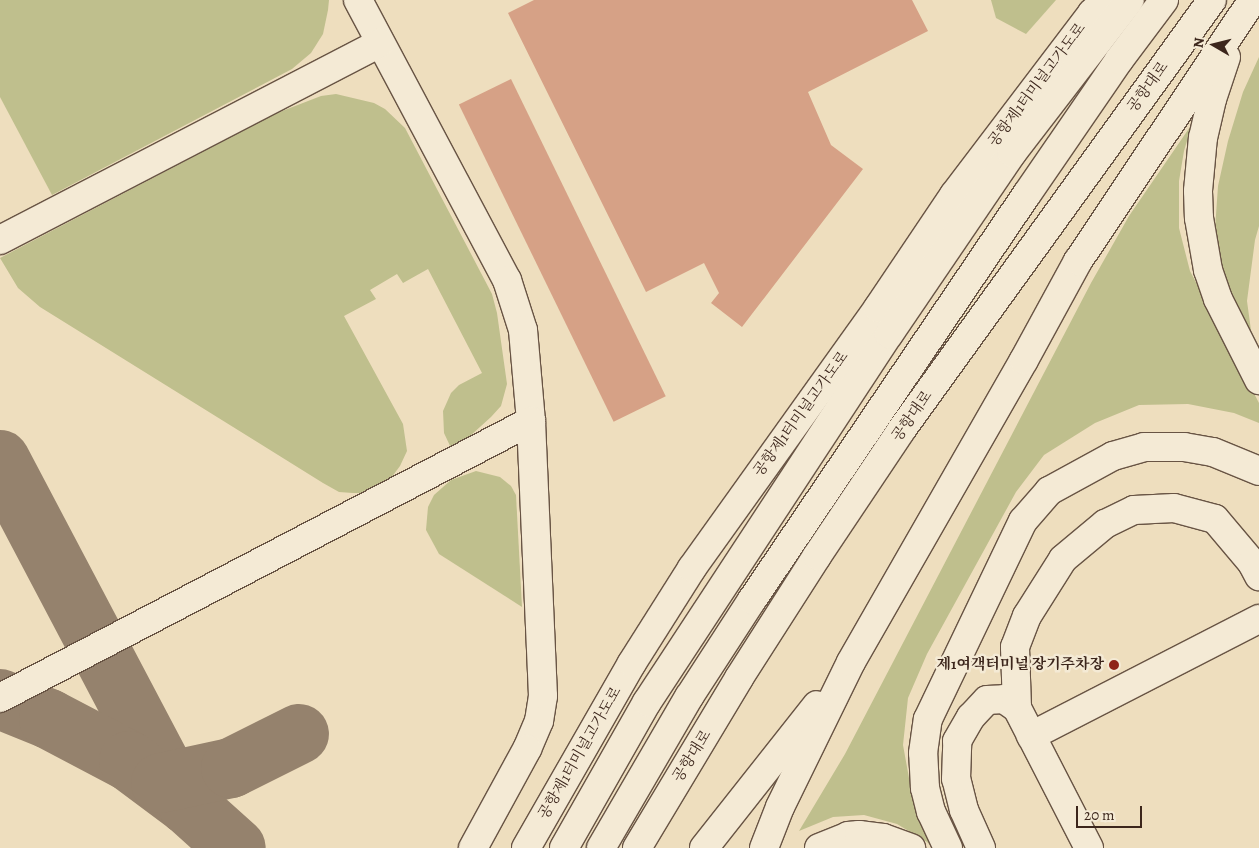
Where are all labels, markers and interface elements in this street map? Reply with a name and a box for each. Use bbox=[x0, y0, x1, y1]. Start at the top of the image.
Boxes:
street label: 공항제1터미널고가도로 bbox=[985, 20, 1089, 150]
north arrow bbox=[1189, 20, 1239, 70]
text: N bbox=[1189, 36, 1209, 49]
street label: 공항대로 bbox=[1124, 58, 1172, 116]
street label: 공항제1터미널고가도로 bbox=[750, 348, 852, 480]
street label: 공항대로 bbox=[888, 387, 936, 445]
place label: 제1여객터미널 장기주차장 bbox=[937, 656, 1104, 674]
marker: 제1여객터미널 장기주차장 bbox=[1108, 659, 1120, 671]
street label: 공항제1터미널고가도로 bbox=[535, 684, 625, 822]
street label: 공항대로 bbox=[669, 727, 715, 785]
scale bar bbox=[1079, 796, 1145, 828]
text: 20 m bbox=[1084, 805, 1115, 825]

